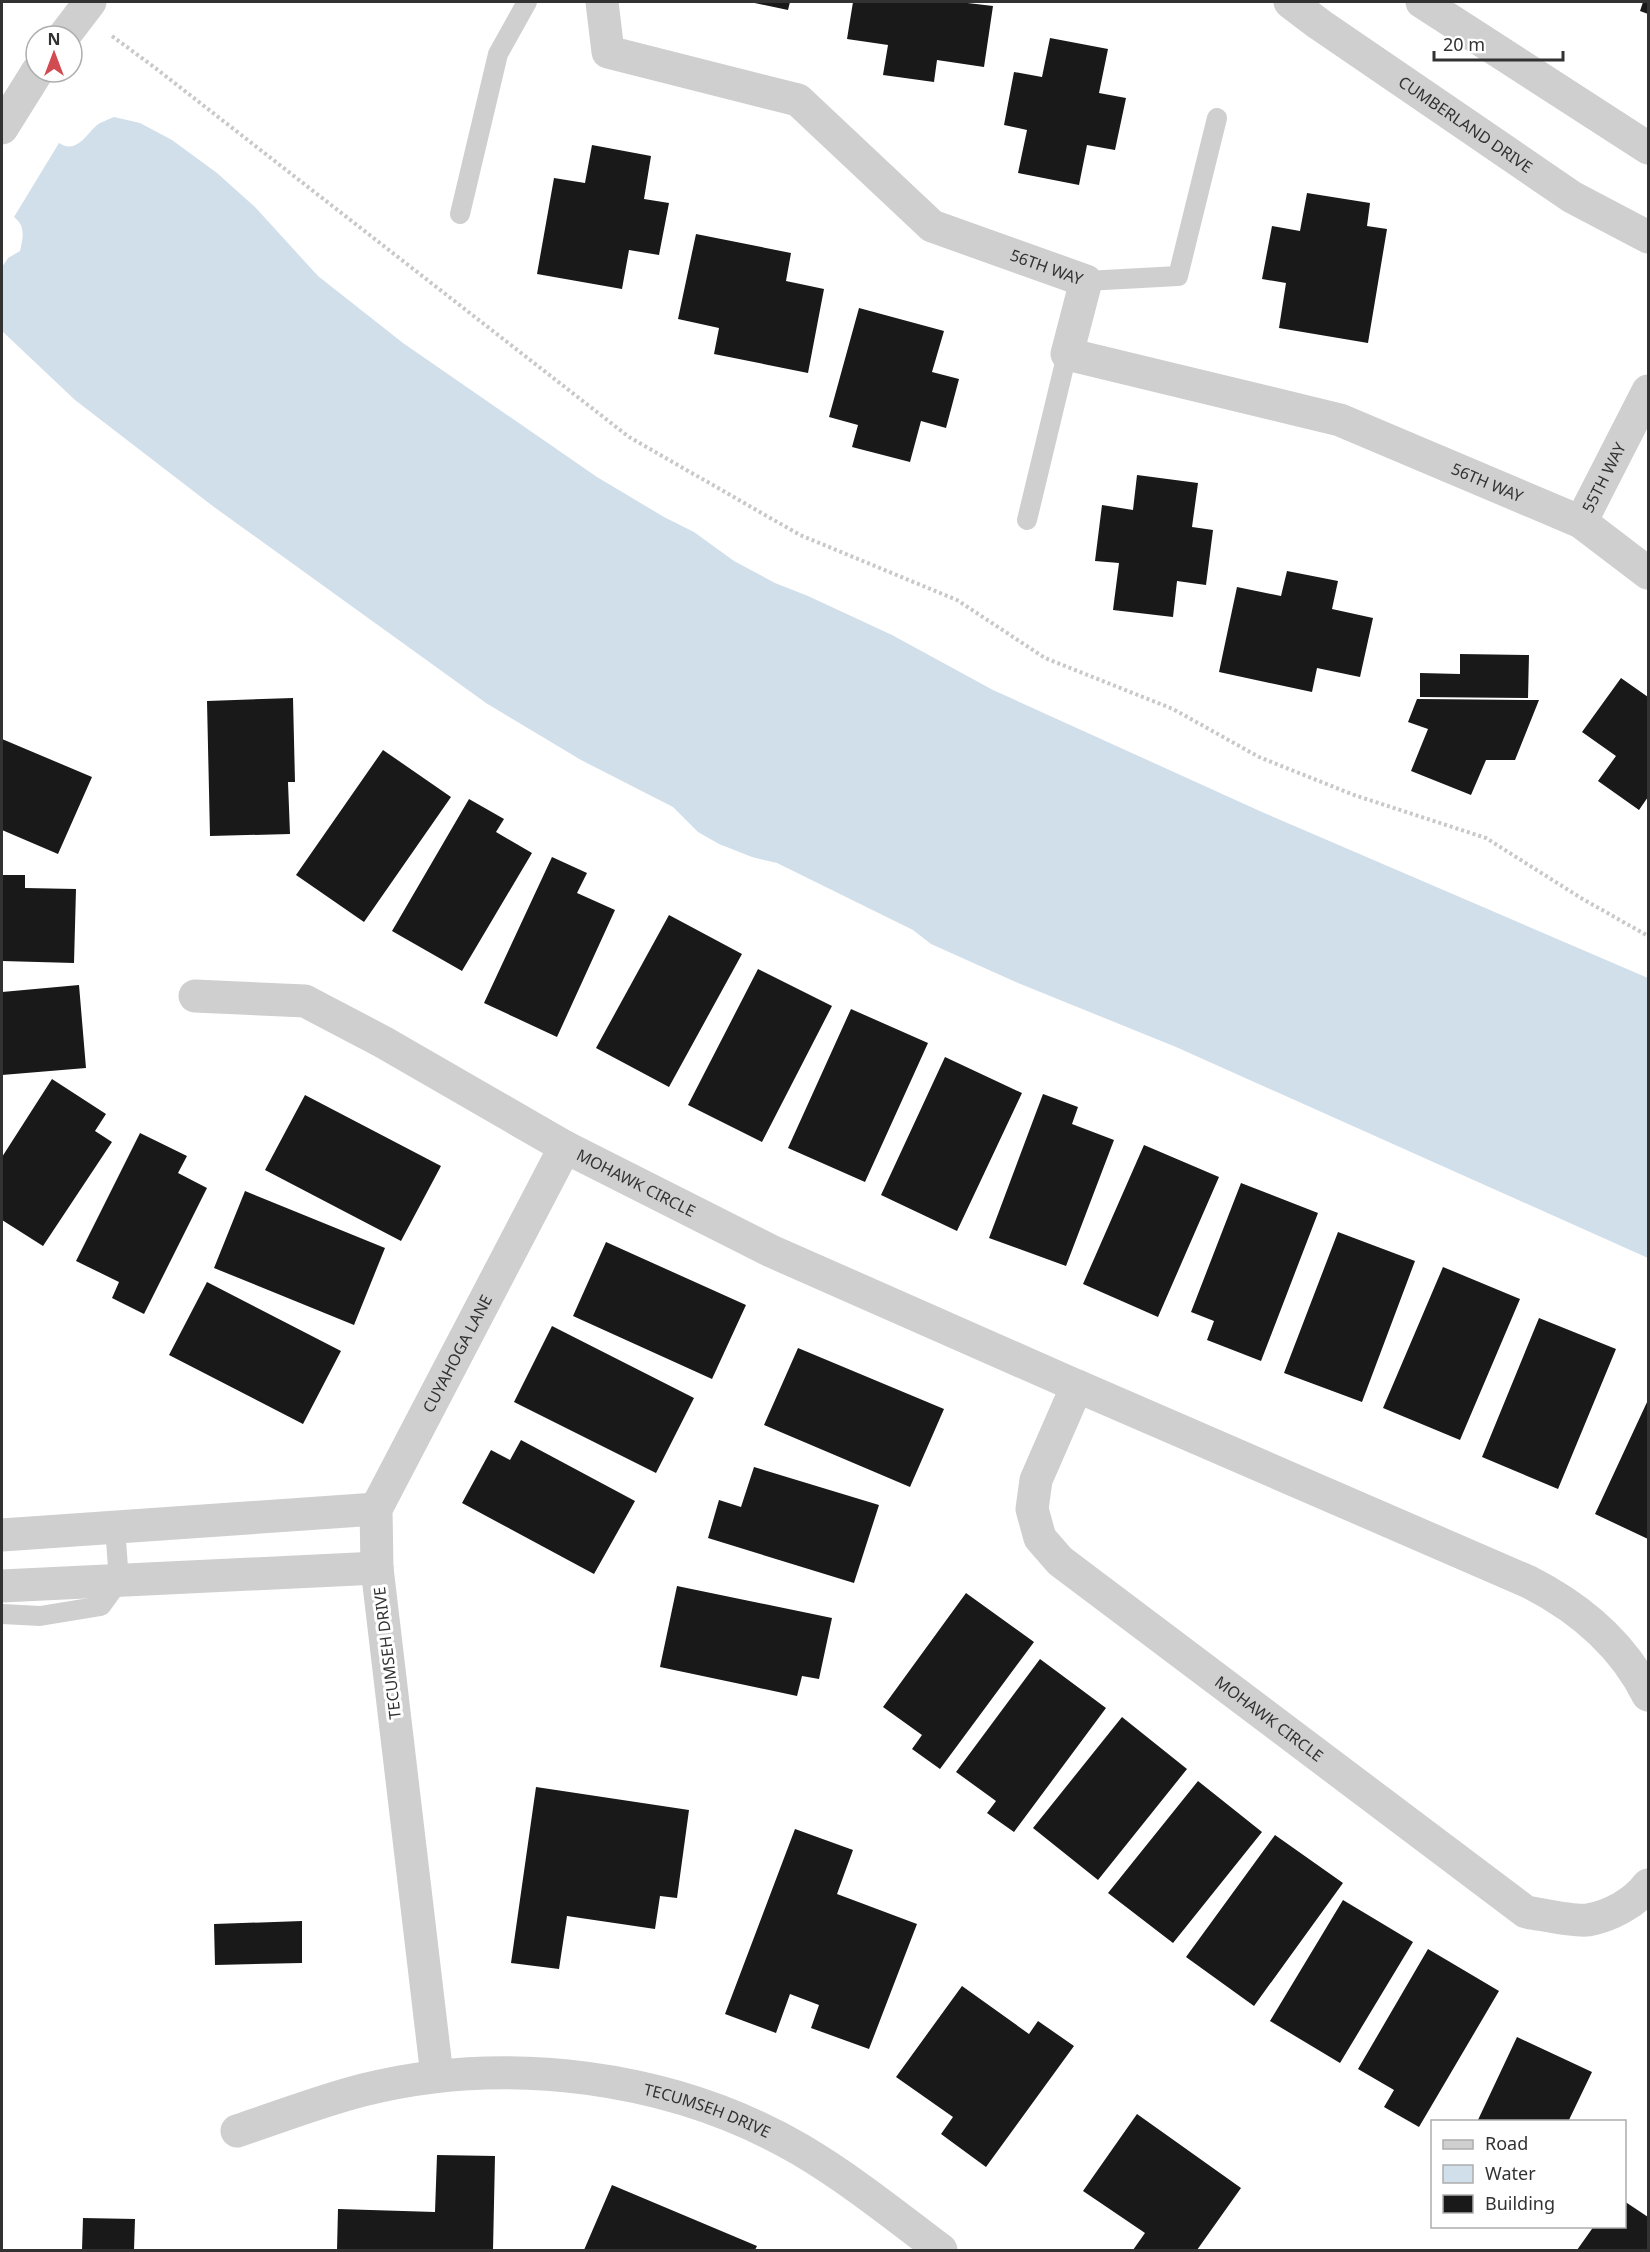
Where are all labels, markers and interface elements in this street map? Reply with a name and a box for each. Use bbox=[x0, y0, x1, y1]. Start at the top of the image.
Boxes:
north arrow bbox=[24, 24, 84, 84]
scale bar bbox=[1434, 24, 1563, 62]
text: N bbox=[47, 28, 61, 50]
text: 20 m bbox=[1443, 32, 1485, 56]
street label: CUMBERLAND DRIVE bbox=[1394, 71, 1537, 178]
street label: 56TH WAY bbox=[1007, 244, 1087, 290]
street label: 55TH WAY bbox=[1577, 438, 1631, 516]
street label: 56TH WAY bbox=[1448, 457, 1527, 508]
street label: MOHAWK CIRCLE bbox=[573, 1144, 699, 1222]
street label: CUYAHOGA LANE bbox=[417, 1291, 497, 1416]
street label: TECUMSEH DRIVE bbox=[368, 1585, 406, 1721]
street label: MOHAWK CIRCLE bbox=[1211, 1671, 1328, 1767]
street label: TECUMSEH DRIVE bbox=[642, 2078, 775, 2143]
legend bbox=[1431, 2120, 1626, 2228]
text: Road bbox=[1485, 2131, 1528, 2155]
text: Water bbox=[1485, 2161, 1536, 2185]
text: Building bbox=[1485, 2191, 1555, 2215]

